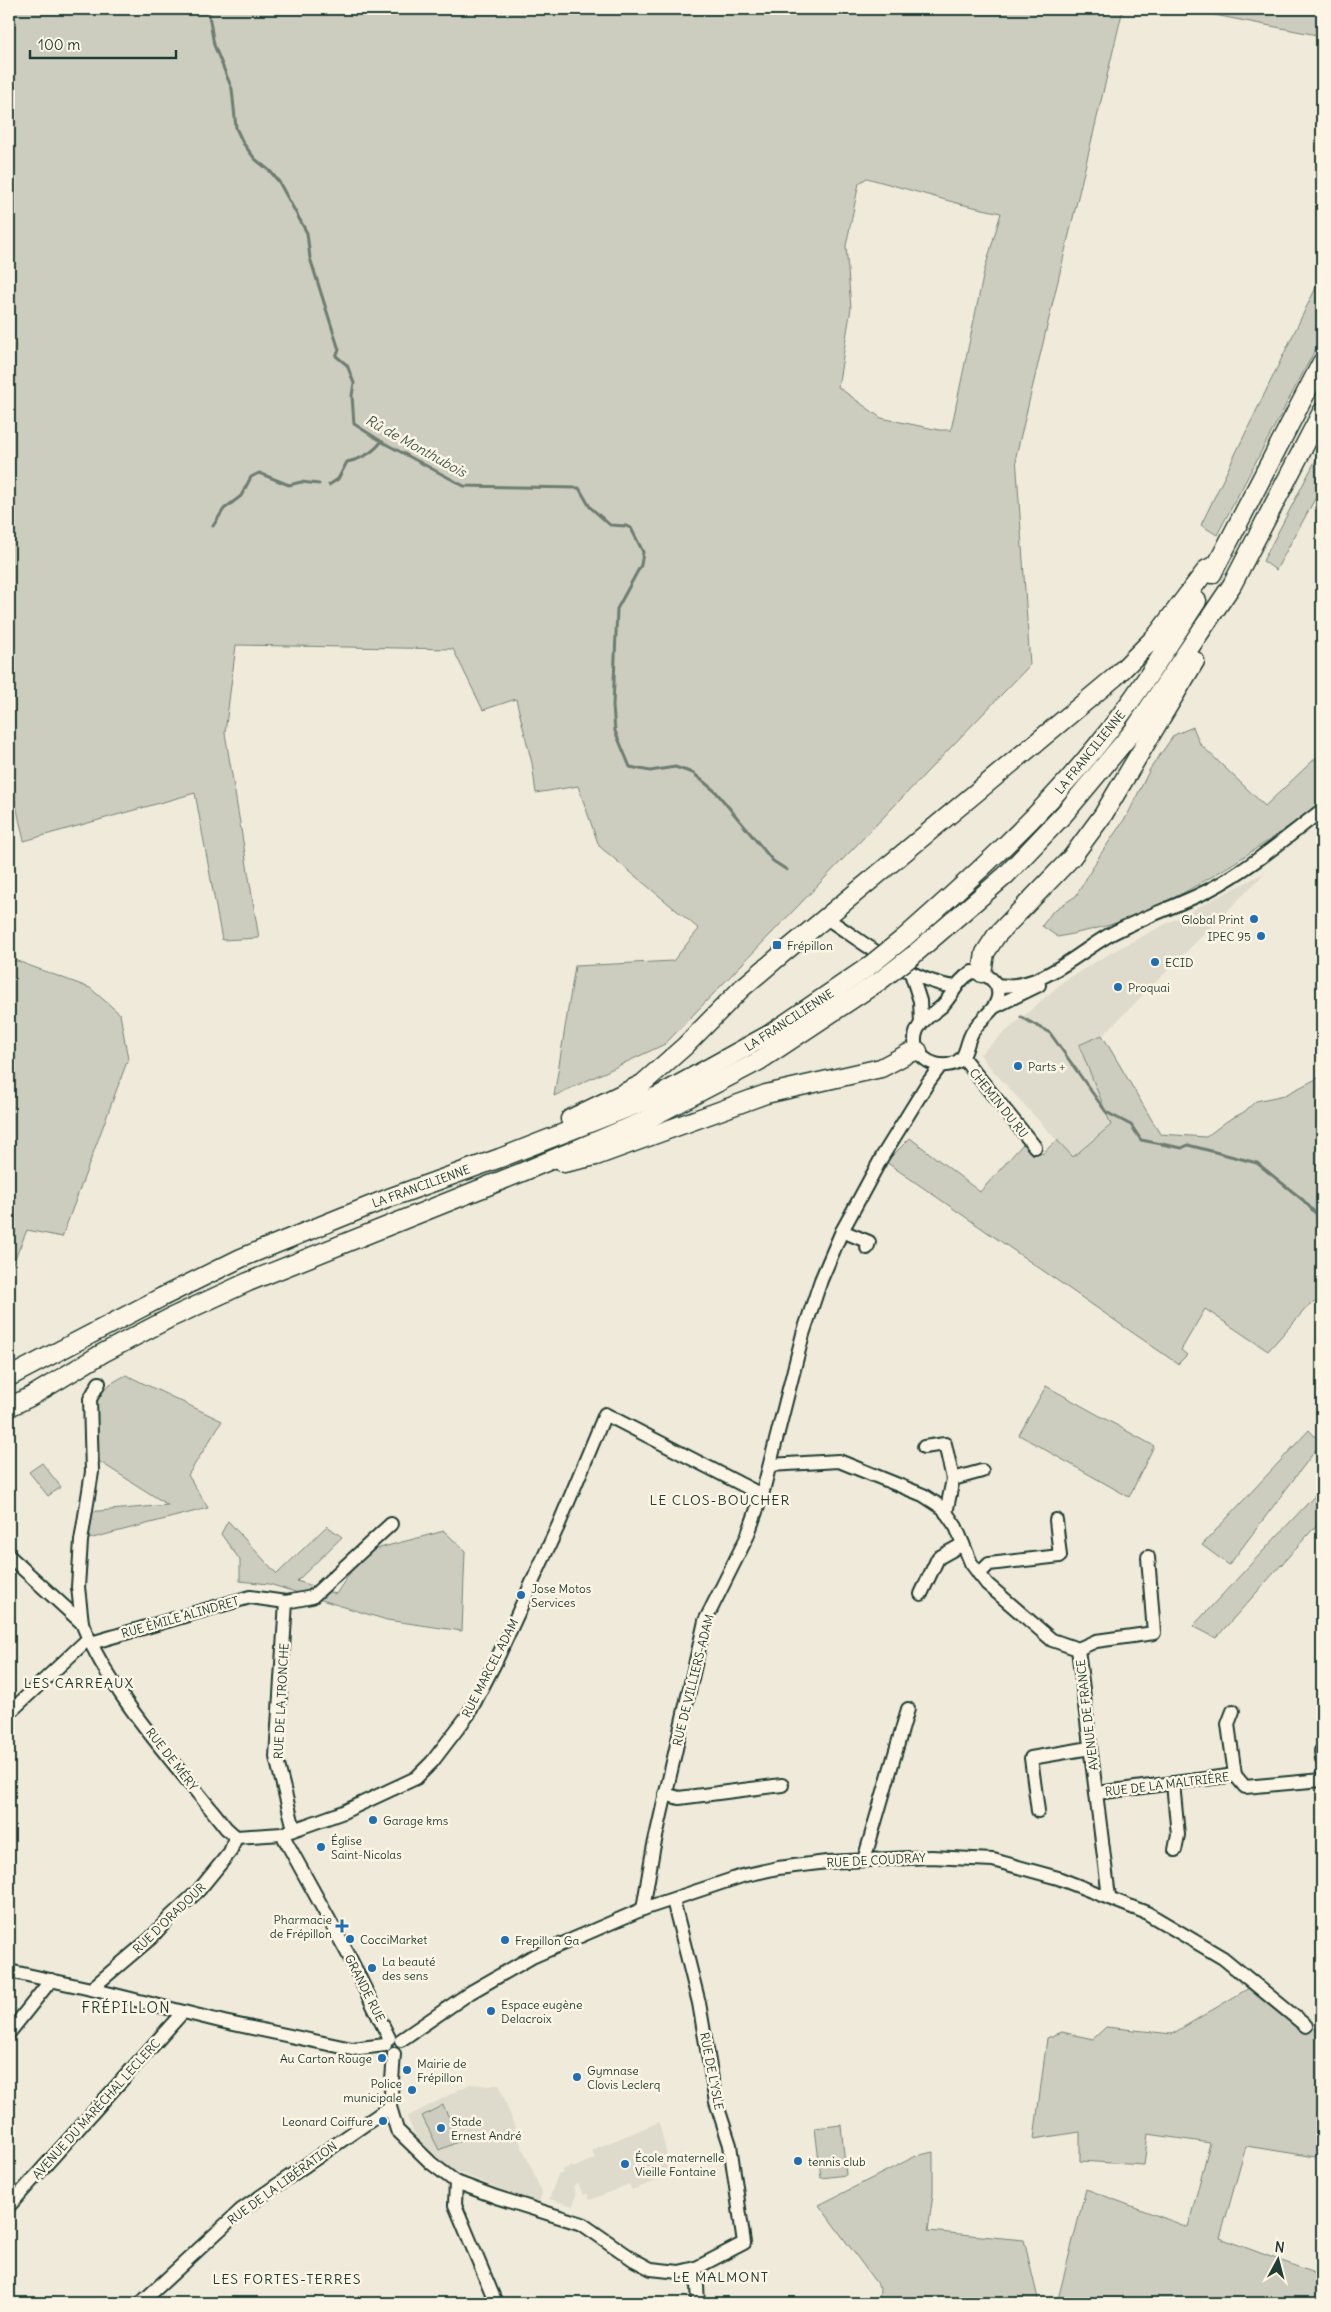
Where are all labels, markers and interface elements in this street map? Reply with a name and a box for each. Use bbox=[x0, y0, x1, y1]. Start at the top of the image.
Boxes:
scale bar bbox=[30, 28, 176, 60]
text: 100 m bbox=[38, 35, 80, 54]
water label: Rû de Monthubois bbox=[362, 411, 471, 482]
street label: LA FRANCILIENNE bbox=[1052, 707, 1128, 797]
place label: Global Print bbox=[1181, 912, 1244, 927]
marker: Global Print bbox=[1248, 913, 1260, 925]
place label: IPEC 95 bbox=[1207, 929, 1251, 944]
marker: IPEC 95 bbox=[1255, 930, 1267, 942]
place label: Frépillon bbox=[787, 938, 833, 953]
marker: Frépillon bbox=[771, 939, 783, 951]
place label: ECID bbox=[1165, 955, 1194, 970]
marker: ECID bbox=[1149, 956, 1161, 968]
place label: Proquai bbox=[1128, 980, 1170, 995]
marker: Proquai bbox=[1112, 981, 1124, 993]
street label: LA FRANCILIENNE bbox=[742, 986, 836, 1054]
place label: Parts + bbox=[1028, 1059, 1065, 1074]
marker: Parts + bbox=[1012, 1060, 1024, 1072]
street label: CHEMIN DU RU bbox=[966, 1065, 1032, 1141]
street label: LA FRANCILIENNE bbox=[370, 1161, 472, 1211]
district label: LE CLOS-BOUCHER bbox=[650, 1491, 790, 1509]
place label: Jose Motos Services bbox=[531, 1581, 591, 1610]
marker: Jose Motos Services bbox=[515, 1589, 527, 1601]
street label: RUE ÉMILE ALINDRET bbox=[120, 1593, 240, 1641]
street label: RUE DE VILLIERS-ADAM bbox=[669, 1613, 717, 1747]
street label: RUE MARCEL ADAM bbox=[459, 1616, 521, 1720]
street label: RUE DE LA TRONCHE bbox=[270, 1643, 292, 1759]
street label: AVENUE DE FRANCE bbox=[1073, 1659, 1101, 1771]
district label: LES CARREAUX bbox=[24, 1674, 134, 1692]
street label: RUE DE MÉRY bbox=[143, 1725, 201, 1793]
street label: RUE DE LA MALTRIÈRE bbox=[1104, 1769, 1230, 1799]
place label: Garage kms bbox=[383, 1813, 448, 1828]
marker: Garage kms bbox=[367, 1814, 379, 1826]
place label: Église Saint-Nicolas bbox=[331, 1833, 402, 1862]
marker: Église Saint-Nicolas bbox=[315, 1841, 327, 1853]
street label: RUE DE COUDRAY bbox=[826, 1850, 926, 1870]
street label: RUE D'ORADOUR bbox=[130, 1879, 209, 1956]
place label: Pharmacie de Frépillon bbox=[270, 1912, 332, 1941]
marker: Pharmacie de Frépillon bbox=[336, 1920, 348, 1932]
place label: CocciMarket bbox=[360, 1932, 427, 1947]
marker: CocciMarket bbox=[344, 1933, 356, 1945]
place label: Frepillon Ga bbox=[515, 1933, 579, 1948]
marker: Frepillon Ga bbox=[499, 1934, 511, 1946]
street label: GRANDE RUE bbox=[342, 1952, 388, 2024]
place label: La beauté des sens bbox=[382, 1954, 435, 1983]
marker: La beauté des sens bbox=[366, 1962, 378, 1974]
place label: Espace eugène Delacroix bbox=[501, 1997, 582, 2026]
district label: FRÉPILLON bbox=[81, 1998, 171, 2017]
marker: Espace eugène Delacroix bbox=[485, 2005, 497, 2017]
street label: RUE DE L'YSLE bbox=[697, 2031, 727, 2111]
street label: AVENUE DU MARÉCHAL LECLERC bbox=[29, 2036, 163, 2182]
place label: Au Carton Rouge bbox=[280, 2051, 372, 2066]
marker: Au Carton Rouge bbox=[376, 2052, 388, 2064]
place label: Mairie de Frépillon bbox=[417, 2056, 467, 2085]
place label: Gymnase Clovis Leclerq bbox=[587, 2063, 660, 2092]
marker: Mairie de Frépillon bbox=[401, 2064, 413, 2076]
marker: Gymnase Clovis Leclerq bbox=[571, 2071, 583, 2083]
place label: Police municipale bbox=[343, 2076, 402, 2105]
marker: Police municipale bbox=[406, 2084, 418, 2096]
place label: Leonard Coiffure bbox=[282, 2114, 373, 2129]
place label: Stade Ernest André bbox=[451, 2114, 521, 2143]
marker: Leonard Coiffure bbox=[377, 2115, 389, 2127]
marker: Stade Ernest André bbox=[435, 2122, 447, 2134]
street label: RUE DE LA LIBÉRATION bbox=[224, 2138, 340, 2228]
place label: École maternelle Vieille Fontaine bbox=[635, 2150, 725, 2179]
place label: tennis club bbox=[808, 2154, 866, 2169]
marker: tennis club bbox=[792, 2155, 804, 2167]
marker: École maternelle Vieille Fontaine bbox=[619, 2158, 631, 2170]
north arrow bbox=[1254, 2234, 1304, 2284]
text: N bbox=[1274, 2238, 1285, 2257]
district label: LE MALMONT bbox=[673, 2268, 769, 2286]
district label: LES FORTES-TERRES bbox=[213, 2270, 361, 2288]

